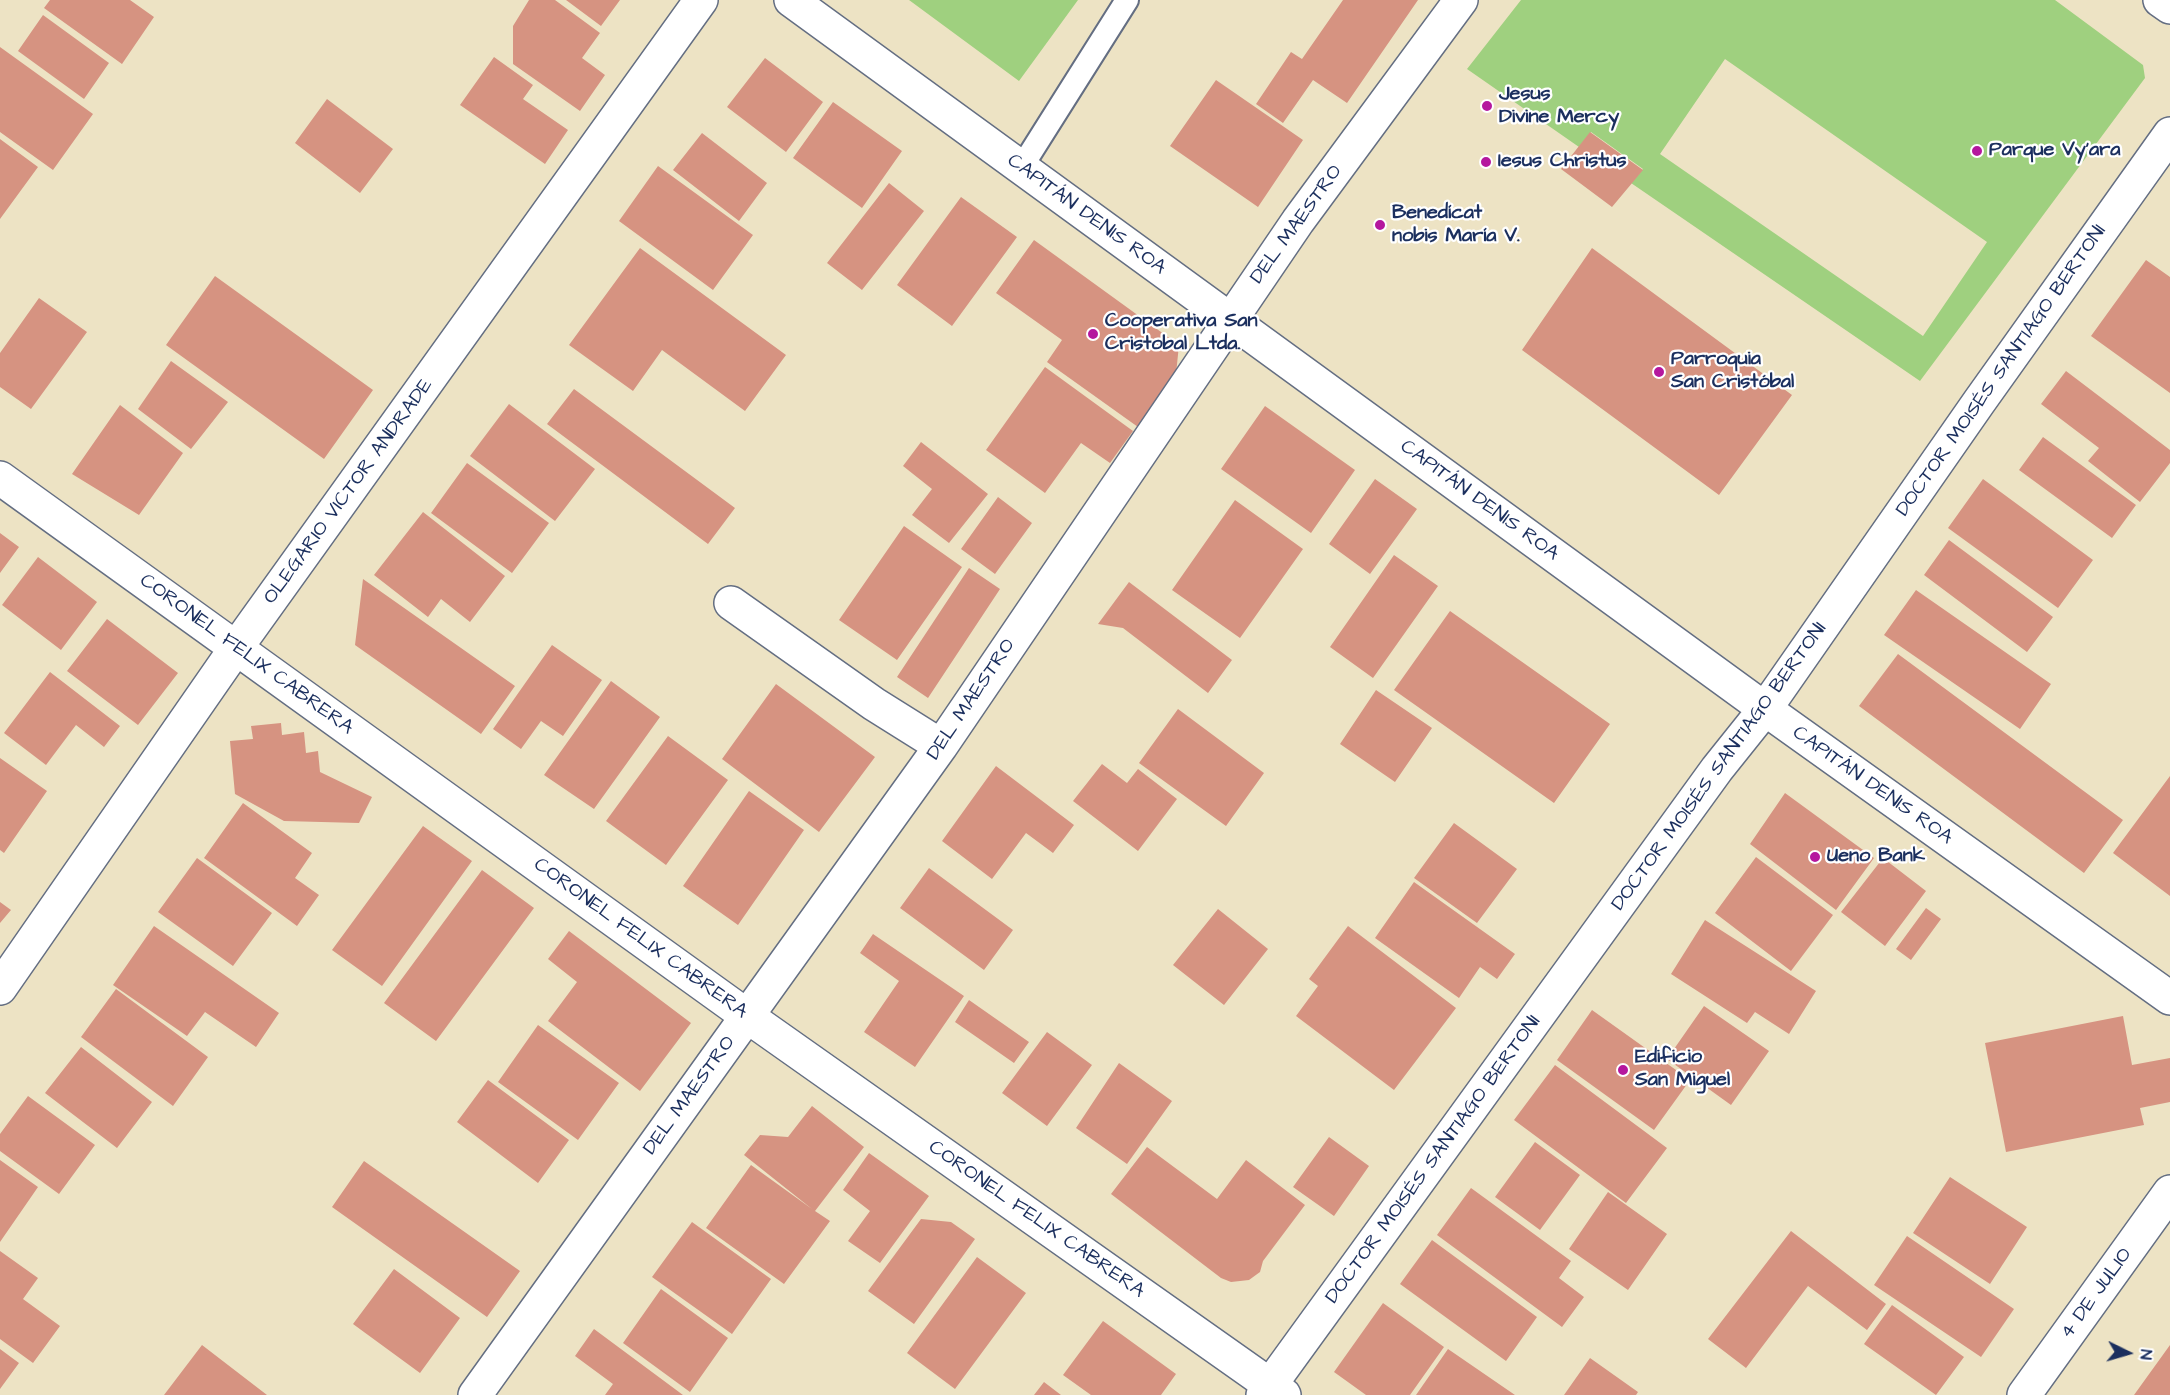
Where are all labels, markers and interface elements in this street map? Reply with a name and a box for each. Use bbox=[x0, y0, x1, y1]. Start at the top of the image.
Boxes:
place label: Jesus Divine Mercy bbox=[1499, 83, 1619, 130]
marker: Jesus Divine Mercy bbox=[1480, 99, 1494, 113]
place label: Parque Vy'ara bbox=[1989, 139, 2120, 163]
marker: Parque Vy'ara bbox=[1970, 144, 1984, 158]
street label: CAPITÁN DENIS ROA bbox=[1002, 149, 1170, 281]
place label: Iesus Christus bbox=[1498, 150, 1627, 174]
marker: Iesus Christus bbox=[1479, 155, 1493, 169]
street label: DEL MAESTRO bbox=[1246, 161, 1348, 289]
place label: Benedícat nobis María V. bbox=[1392, 202, 1520, 249]
marker: Benedícat nobis María V. bbox=[1373, 218, 1387, 232]
street label: DOCTOR MOISÉS SANTIAGO BERTONI bbox=[1892, 220, 2112, 522]
place label: Cooperativa San Cristobal Ltda. bbox=[1105, 310, 1258, 357]
marker: Cooperativa San Cristobal Ltda. bbox=[1086, 327, 1100, 341]
place label: Parroquia San Cristóbal bbox=[1671, 348, 1794, 395]
marker: Parroquia San Cristóbal bbox=[1652, 365, 1666, 379]
street label: OLEGARIO VICTOR ANDRADE bbox=[259, 375, 439, 609]
street label: CAPITÁN DENIS ROA bbox=[1395, 435, 1563, 567]
street label: CORONEL FELIX CABRERA bbox=[134, 569, 358, 741]
street label: DOCTOR MOISÉS SANTIAGO BERTONI bbox=[1607, 618, 1833, 916]
street label: DEL MAESTRO bbox=[923, 635, 1021, 765]
street label: CAPITÁN DENIS ROA bbox=[1787, 722, 1957, 850]
place label: Ueno Bank bbox=[1827, 845, 1925, 869]
marker: Ueno Bank bbox=[1808, 850, 1822, 864]
street label: CORONEL FELIX CABRERA bbox=[528, 853, 752, 1025]
street label: DOCTOR MOISÉS SANTIAGO BERTONI bbox=[1321, 1011, 1547, 1309]
street label: DEL MAESTRO bbox=[639, 1032, 741, 1160]
place label: Edificio San Miguel bbox=[1635, 1046, 1730, 1093]
marker: Edificio San Miguel bbox=[1616, 1063, 1630, 1077]
street label: CORONEL FELIX CABRERA bbox=[923, 1136, 1149, 1304]
street label: 4 DE JULIO bbox=[2056, 1244, 2138, 1344]
north arrow bbox=[2098, 1323, 2158, 1383]
text: N bbox=[2135, 1349, 2157, 1361]

